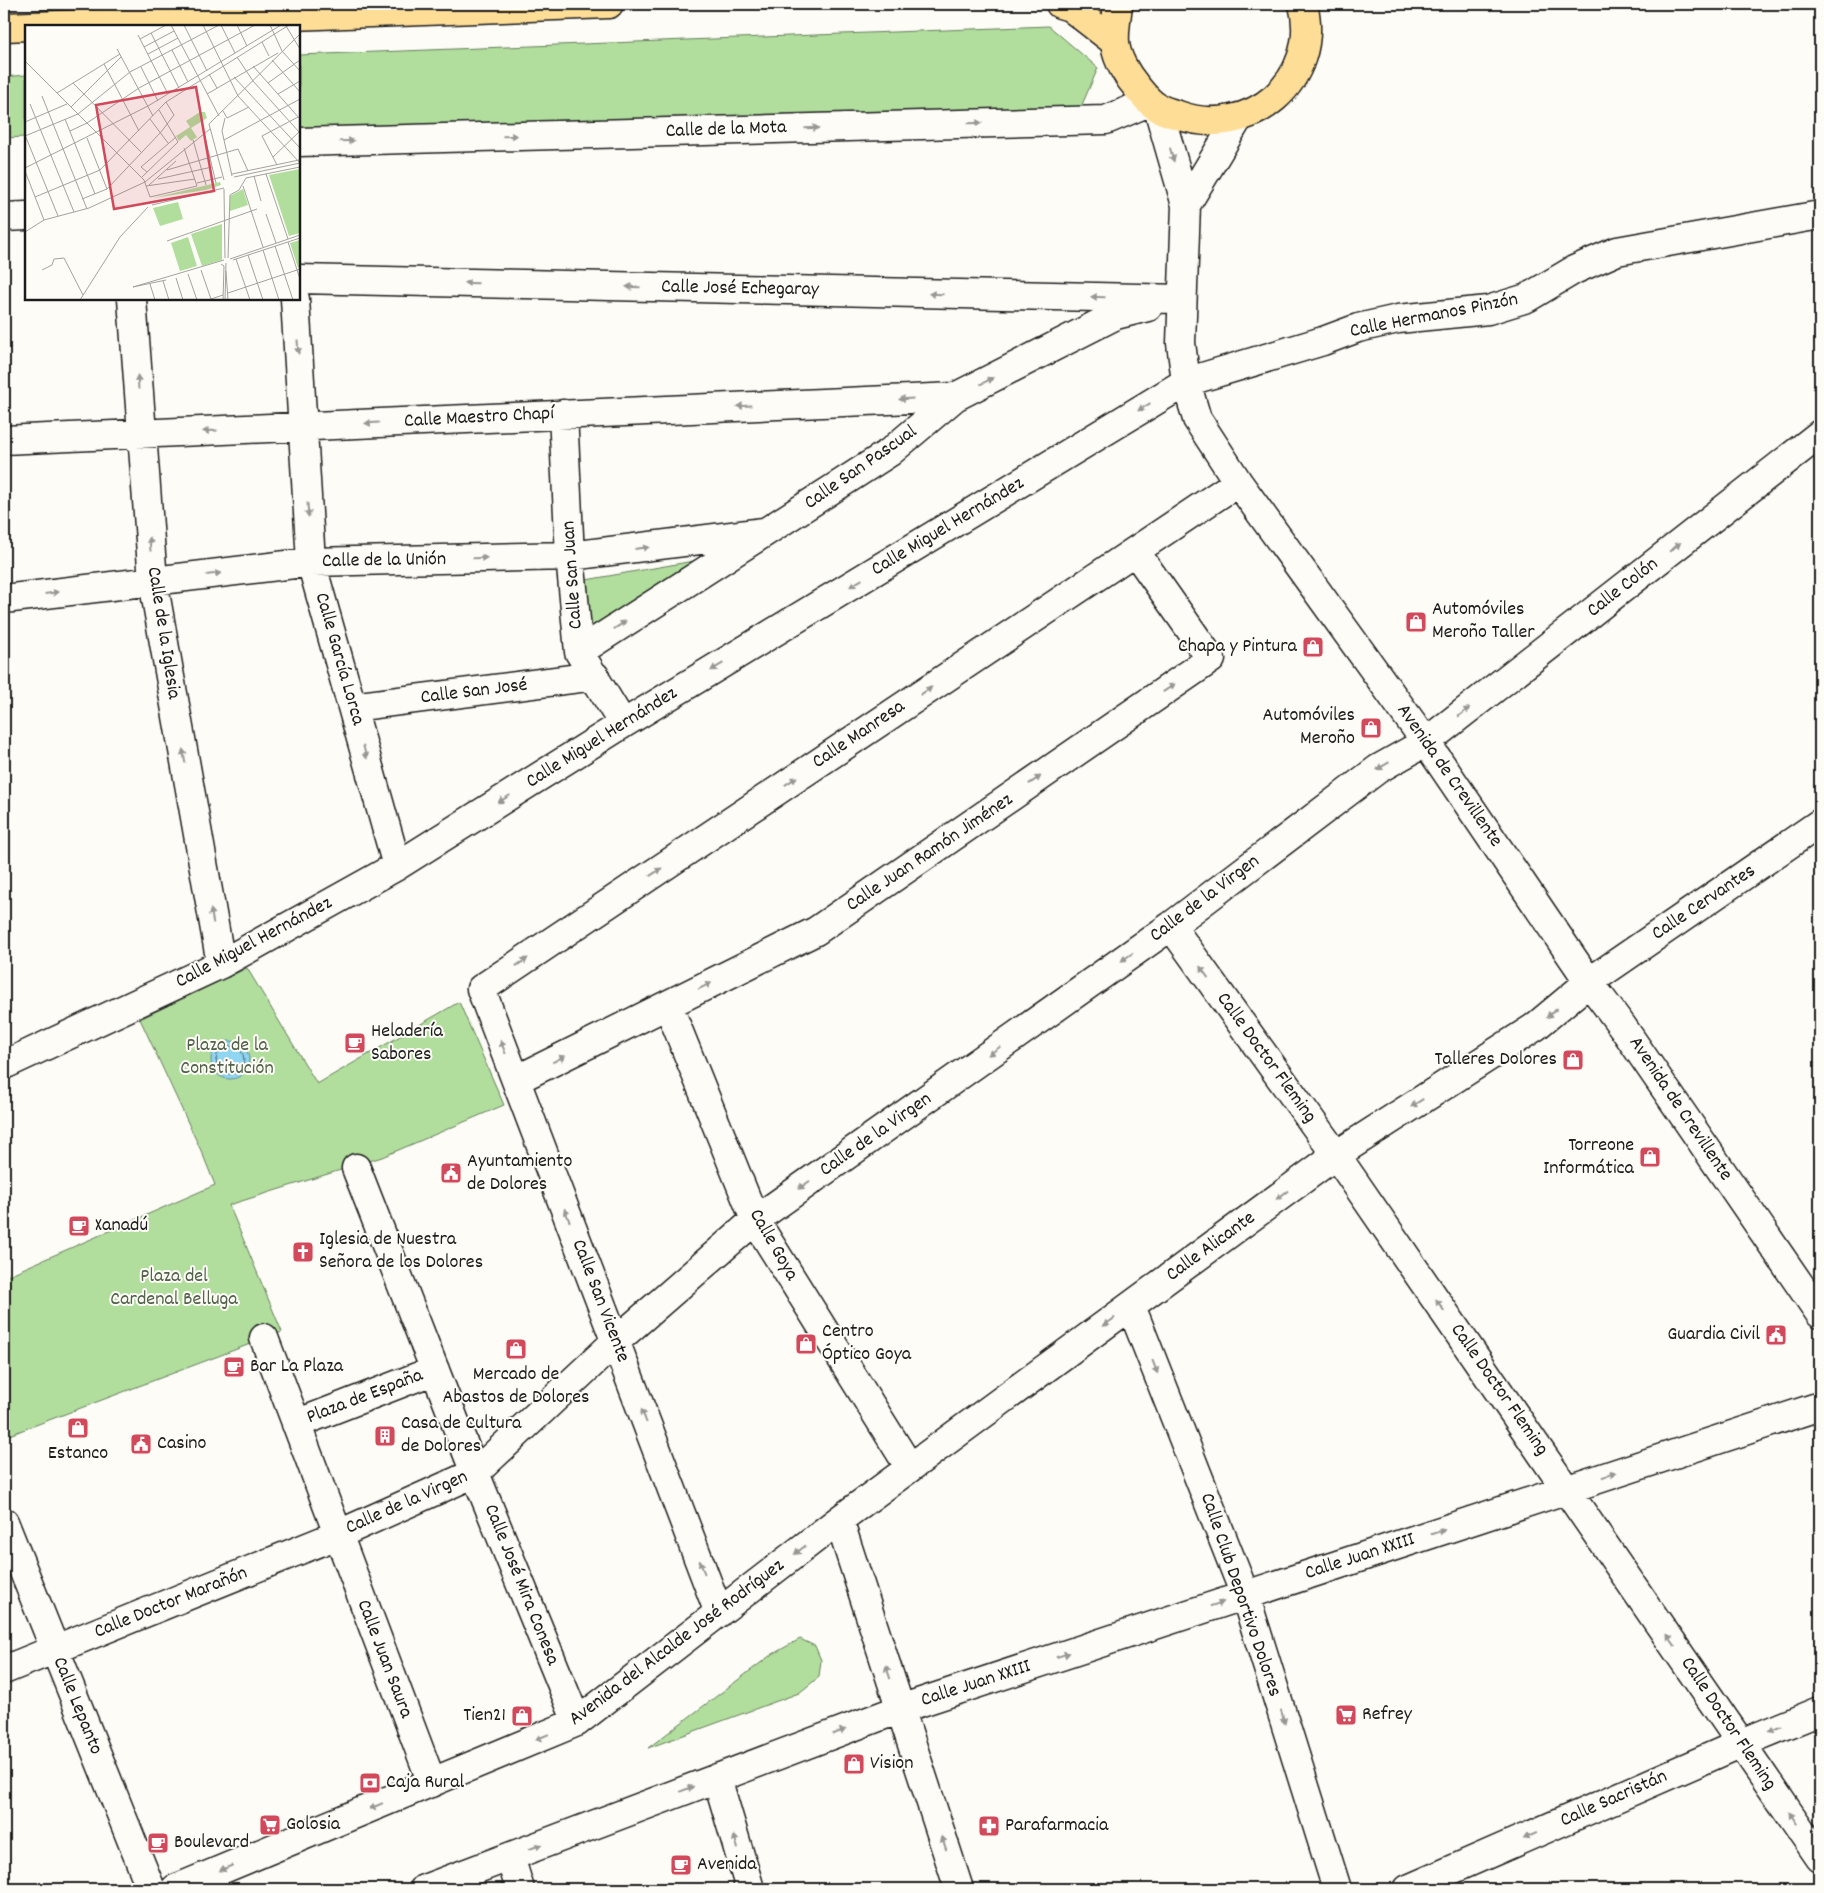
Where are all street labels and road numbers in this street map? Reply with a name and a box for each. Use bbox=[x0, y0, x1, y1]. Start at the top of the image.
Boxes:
street label: Calle de la Mota bbox=[665, 114, 788, 146]
street label: Calle José Echegaray bbox=[661, 274, 820, 304]
street label: Calle Hermanos Pinzón bbox=[1348, 286, 1520, 346]
street label: Calle Maestro Chapí bbox=[403, 400, 556, 436]
street label: Calle San Pascual bbox=[799, 419, 923, 517]
street label: Calle Miguel Hernández bbox=[866, 470, 1030, 584]
street label: Calle San Juan bbox=[555, 520, 591, 630]
street label: Calle de la Unión bbox=[322, 546, 446, 576]
street label: Calle Colón bbox=[1581, 551, 1665, 625]
street label: Calle de la Iglesia bbox=[139, 565, 187, 702]
street label: Calle García Lorca bbox=[307, 589, 371, 729]
street label: Calle San José bbox=[419, 672, 529, 712]
street label: Calle Miguel Hernández bbox=[521, 680, 683, 796]
street label: Calle Manresa bbox=[807, 693, 911, 776]
street label: Avenida de Crevillente bbox=[1389, 699, 1509, 853]
street label: Calle Juan Ramón Jiménez bbox=[841, 786, 1019, 919]
street label: Calle de la Virgen bbox=[1144, 848, 1266, 950]
street label: Calle Cervantes bbox=[1647, 858, 1761, 948]
street label: Calle Miguel Hernández bbox=[171, 890, 338, 996]
street label: Calle Doctor Fleming bbox=[1209, 987, 1323, 1129]
street label: Avenida de Crevillente bbox=[1621, 1031, 1739, 1187]
street label: Calle de la Virgen bbox=[814, 1086, 938, 1184]
street label: Calle Goya bbox=[741, 1204, 805, 1287]
street label: Calle Alicante bbox=[1161, 1205, 1262, 1289]
street label: Calle San Vicente bbox=[564, 1235, 636, 1367]
street label: Calle Doctor Fleming bbox=[1443, 1318, 1555, 1462]
street label: Plaza de España bbox=[303, 1362, 428, 1432]
street label: Calle de la Virgen bbox=[341, 1464, 473, 1542]
street label: Calle Club Deportivo Dolores bbox=[1192, 1489, 1288, 1701]
street label: Calle José Mira Conesa bbox=[476, 1500, 566, 1670]
street label: Calle Juan XXIII bbox=[1301, 1526, 1419, 1588]
street label: Avenida del Alcalde José Rodríguez bbox=[563, 1552, 791, 1733]
street label: Calle Doctor Marañón bbox=[90, 1559, 252, 1647]
street label: Calle Juan Saura bbox=[349, 1596, 420, 1723]
street label: Calle Doctor Fleming bbox=[1673, 1652, 1783, 1796]
street label: Calle Lepanto bbox=[45, 1653, 109, 1759]
street label: Calle Juan XXIII bbox=[917, 1653, 1035, 1715]
street label: Calle Sacristán bbox=[1556, 1763, 1672, 1835]

